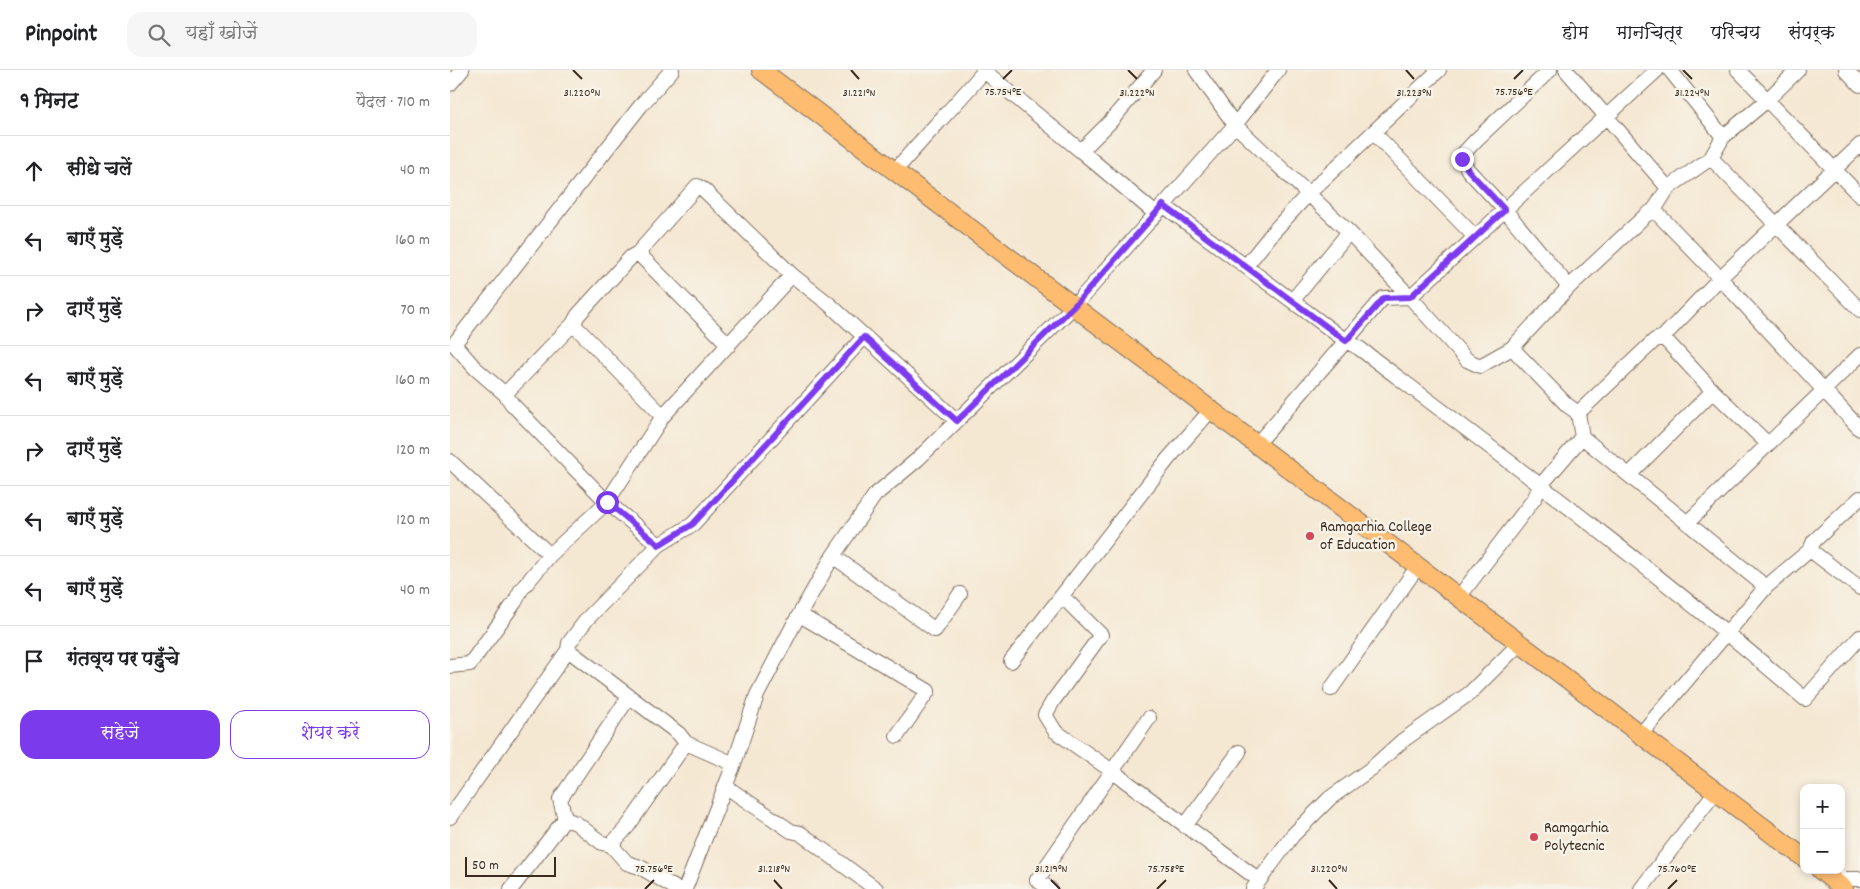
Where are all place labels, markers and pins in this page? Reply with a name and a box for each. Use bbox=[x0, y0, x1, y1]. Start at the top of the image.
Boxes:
place label: Ramgarhia College of Education bbox=[1320, 516, 1432, 557]
marker: Ramgarhia College of Education bbox=[1304, 530, 1316, 542]
place label: Ramgarhia Polytecnic bbox=[1544, 817, 1609, 858]
marker: Ramgarhia Polytecnic bbox=[1528, 831, 1540, 843]

